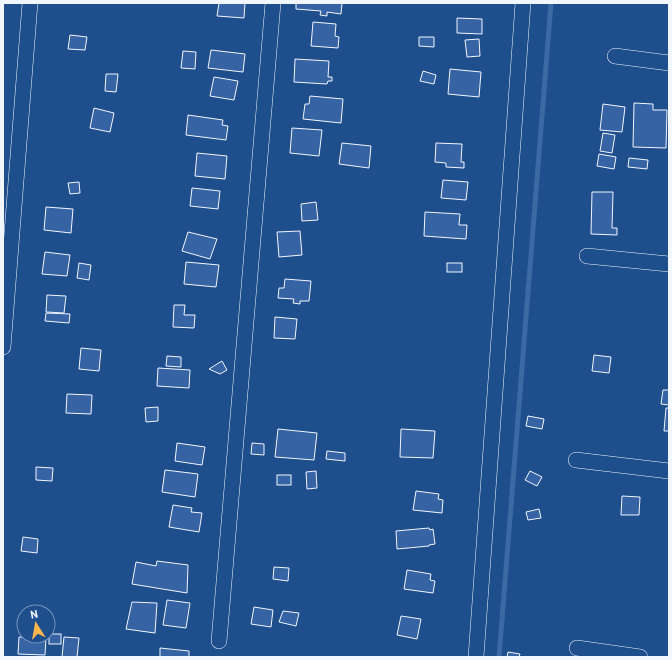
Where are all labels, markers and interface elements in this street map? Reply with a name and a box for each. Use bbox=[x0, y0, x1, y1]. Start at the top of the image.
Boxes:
north arrow bbox=[16, 604, 56, 644]
text: N bbox=[29, 607, 39, 621]

